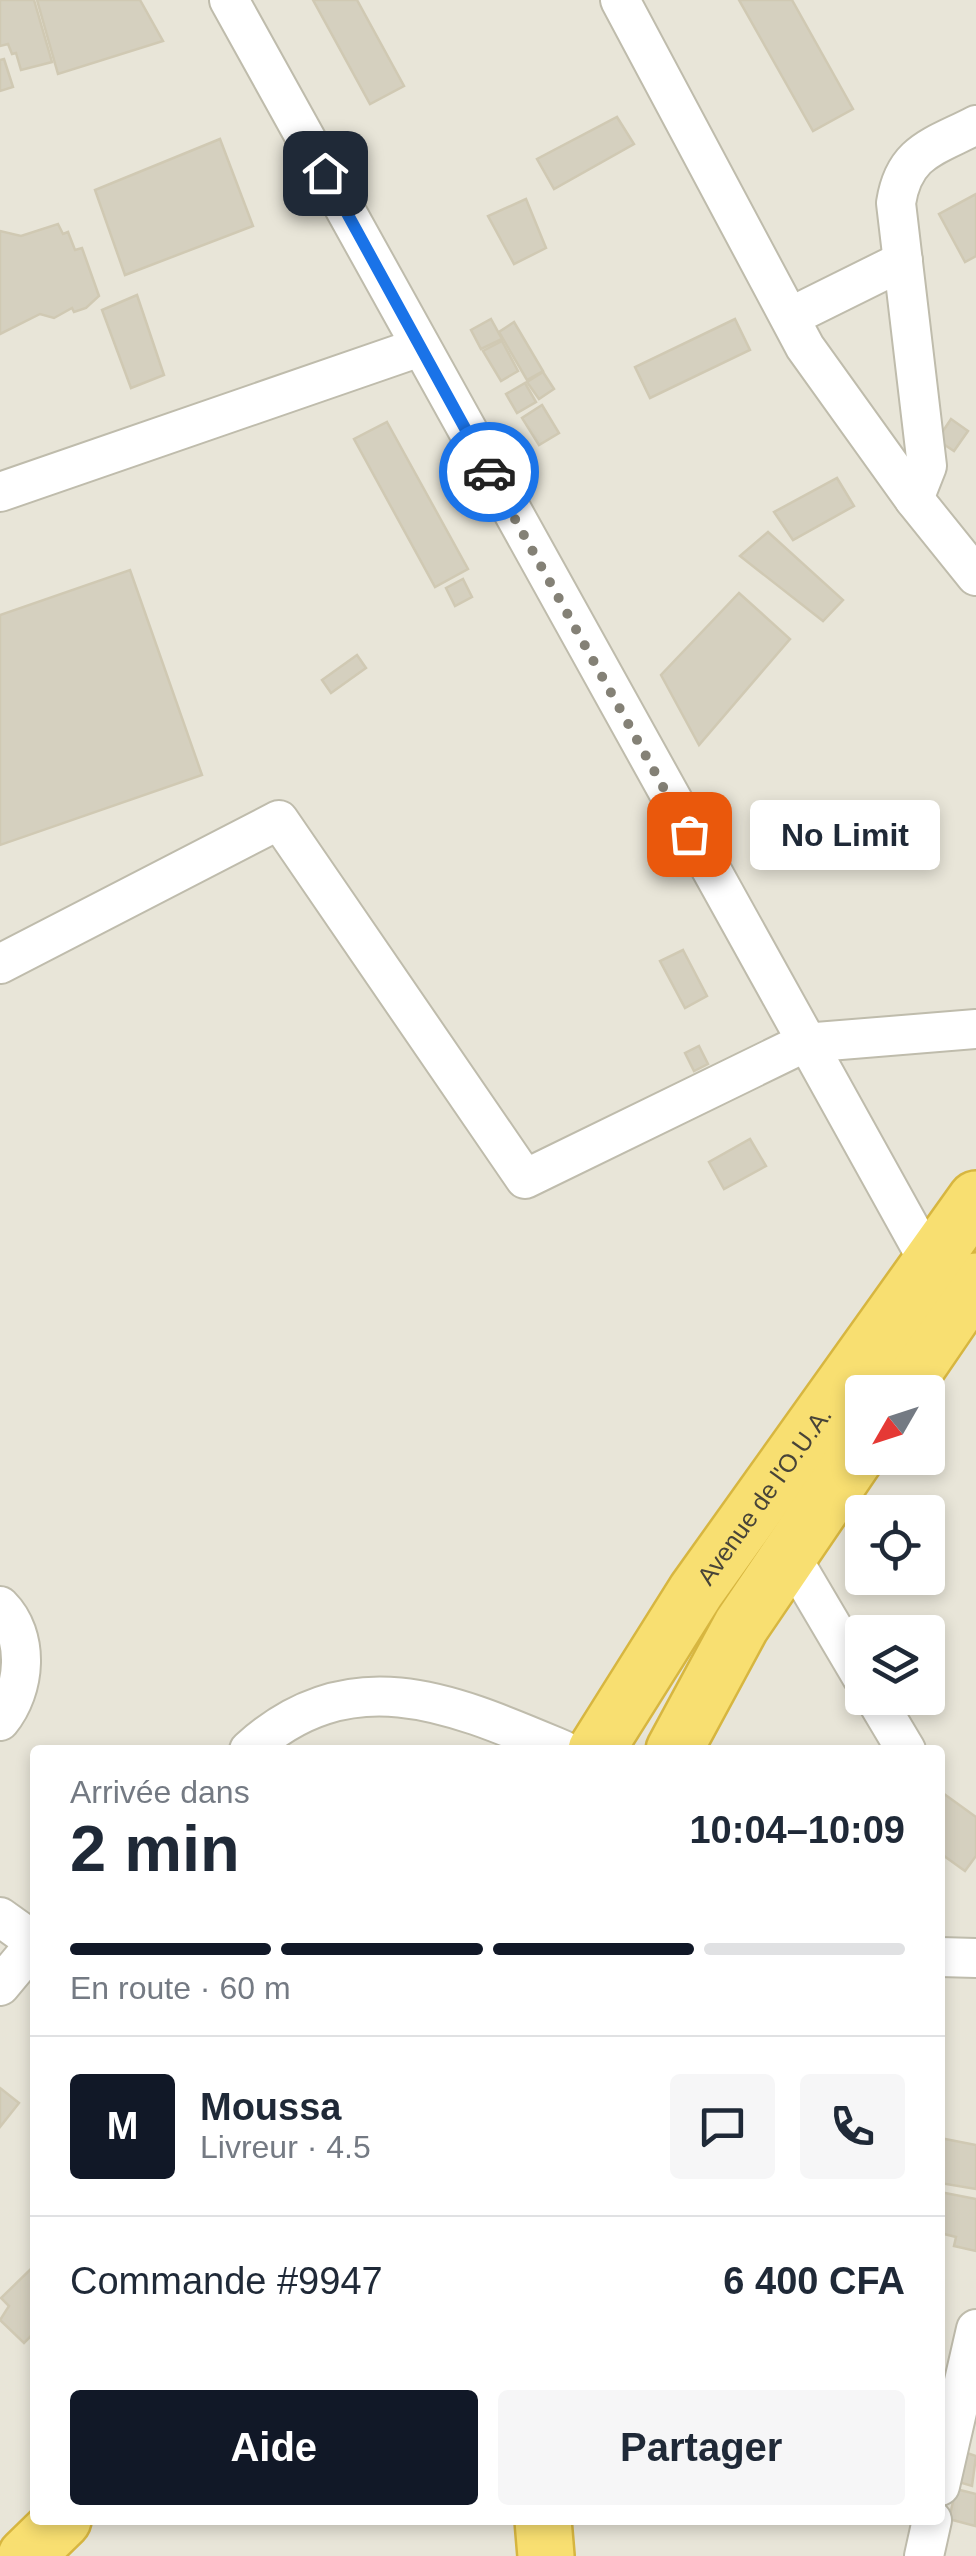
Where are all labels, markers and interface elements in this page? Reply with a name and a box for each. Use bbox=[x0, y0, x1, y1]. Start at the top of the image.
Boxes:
pin bbox=[283, 131, 368, 216]
icon: home bbox=[298, 146, 353, 201]
courier bbox=[439, 422, 539, 522]
icon: car bbox=[462, 445, 517, 500]
pin bbox=[647, 792, 732, 877]
callout: No Limit bbox=[749, 799, 939, 869]
icon: bag bbox=[662, 807, 717, 862]
text: No Limit bbox=[781, 817, 909, 853]
north arrow bbox=[845, 1375, 945, 1475]
map controls bbox=[845, 1375, 945, 1715]
street label: Avenue de l'O.U.A. bbox=[691, 1401, 837, 1590]
button: locate bbox=[845, 1495, 945, 1595]
button: layers bbox=[845, 1615, 945, 1715]
text: Arrivée dans bbox=[70, 1774, 250, 1810]
text: 10:04–10:09 bbox=[689, 1809, 905, 1851]
text: 2 min bbox=[70, 1812, 240, 1885]
text: En route · 60 m bbox=[70, 1970, 291, 2006]
button: chat bbox=[670, 2074, 775, 2179]
button: phone bbox=[800, 2074, 905, 2179]
text: Moussa bbox=[200, 2086, 341, 2128]
text: M bbox=[107, 2105, 138, 2147]
text: Livreur · 4.5 bbox=[200, 2129, 371, 2165]
text: Commande #9947 bbox=[70, 2260, 383, 2302]
text: 6 400 CFA bbox=[723, 2260, 905, 2302]
button: Aide bbox=[70, 2390, 478, 2505]
button: Partager bbox=[498, 2390, 905, 2505]

